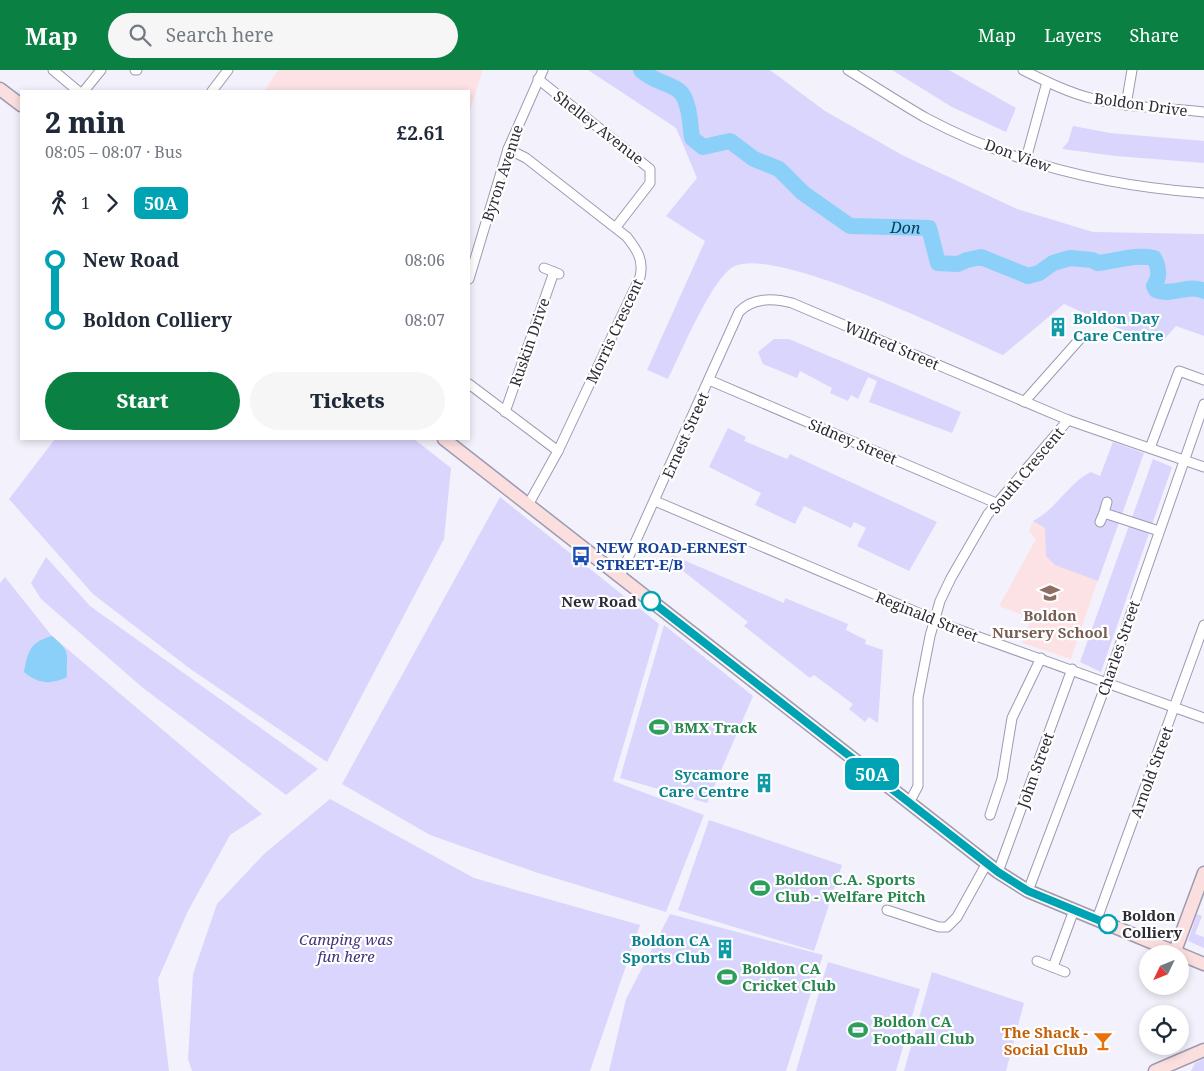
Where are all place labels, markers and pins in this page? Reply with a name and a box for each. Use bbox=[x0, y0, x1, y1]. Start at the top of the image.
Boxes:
place label: Boldon Day Care Centre bbox=[1073, 308, 1163, 345]
building icon: Boldon Day Care Centre bbox=[1047, 316, 1069, 338]
place label: NEW ROAD-ERNEST STREET-E/B bbox=[596, 537, 747, 574]
bus stop icon: NEW ROAD-ERNEST STREET-E/B bbox=[570, 545, 592, 567]
school or university icon: Boldon Nursery School bbox=[1039, 582, 1061, 604]
place label: New Road bbox=[561, 591, 637, 611]
marker: New Road bbox=[641, 591, 661, 611]
place label: Boldon Nursery School bbox=[992, 605, 1109, 642]
sports icon: BMX Track bbox=[648, 716, 670, 738]
place label: BMX Track bbox=[674, 717, 758, 737]
place label: Sycamore Care Centre bbox=[659, 764, 749, 801]
building icon: Sycamore Care Centre bbox=[753, 772, 775, 794]
place label: Boldon C.A. Sports Club - Welfare Pitch bbox=[775, 869, 926, 906]
sports icon: Boldon C.A. Sports Club - Welfare Pitch bbox=[749, 877, 771, 899]
place label: Boldon Colliery bbox=[1122, 905, 1183, 942]
marker: Boldon Colliery bbox=[1098, 914, 1118, 934]
place label: Boldon CA Sports Club bbox=[622, 930, 711, 967]
building icon: Boldon CA Sports Club bbox=[714, 938, 736, 960]
place label: Boldon CA Cricket Club bbox=[742, 958, 836, 995]
sports icon: Boldon CA Cricket Club bbox=[716, 966, 738, 988]
place label: Boldon CA Football Club bbox=[873, 1011, 975, 1048]
sports icon: Boldon CA Football Club bbox=[847, 1019, 869, 1041]
place label: The Shack - Social Club bbox=[1002, 1022, 1088, 1059]
bar icon: The Shack - Social Club bbox=[1092, 1030, 1114, 1052]

